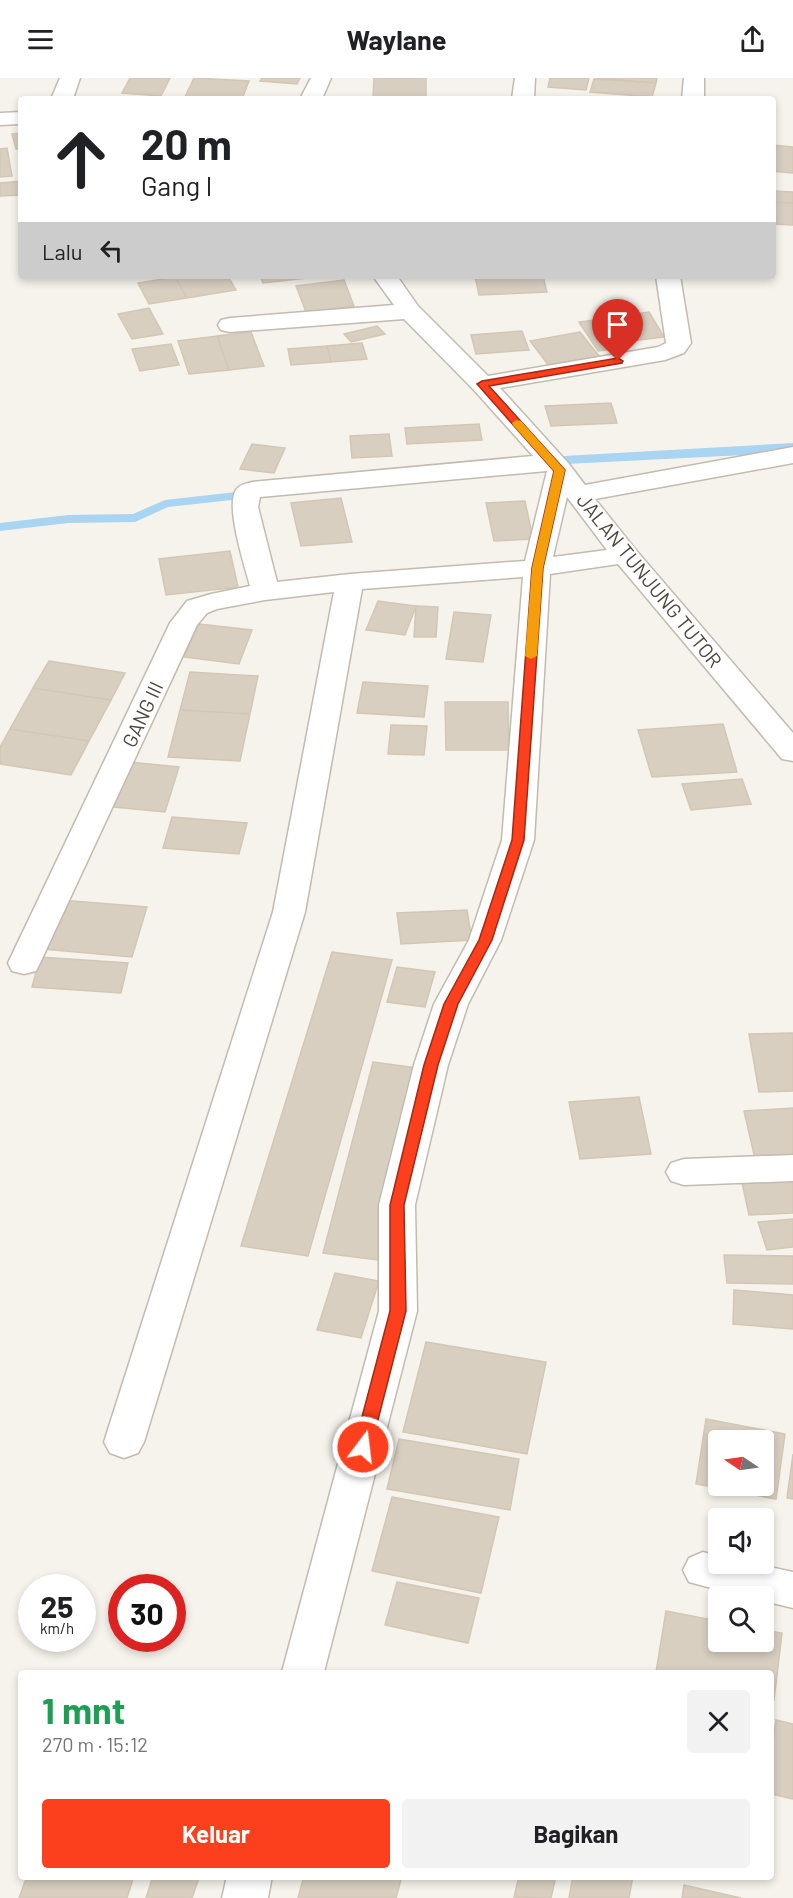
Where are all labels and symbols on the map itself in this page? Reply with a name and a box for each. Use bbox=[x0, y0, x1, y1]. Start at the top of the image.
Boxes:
pin bbox=[592, 299, 643, 361]
street label: JALAN TUNJUNG TUTOR bbox=[572, 488, 728, 672]
street label: GANG III bbox=[116, 677, 168, 751]
position arrow bbox=[331, 1415, 395, 1479]
north arrow bbox=[708, 1430, 774, 1496]
speed limit sign: 30 bbox=[108, 1574, 186, 1652]

